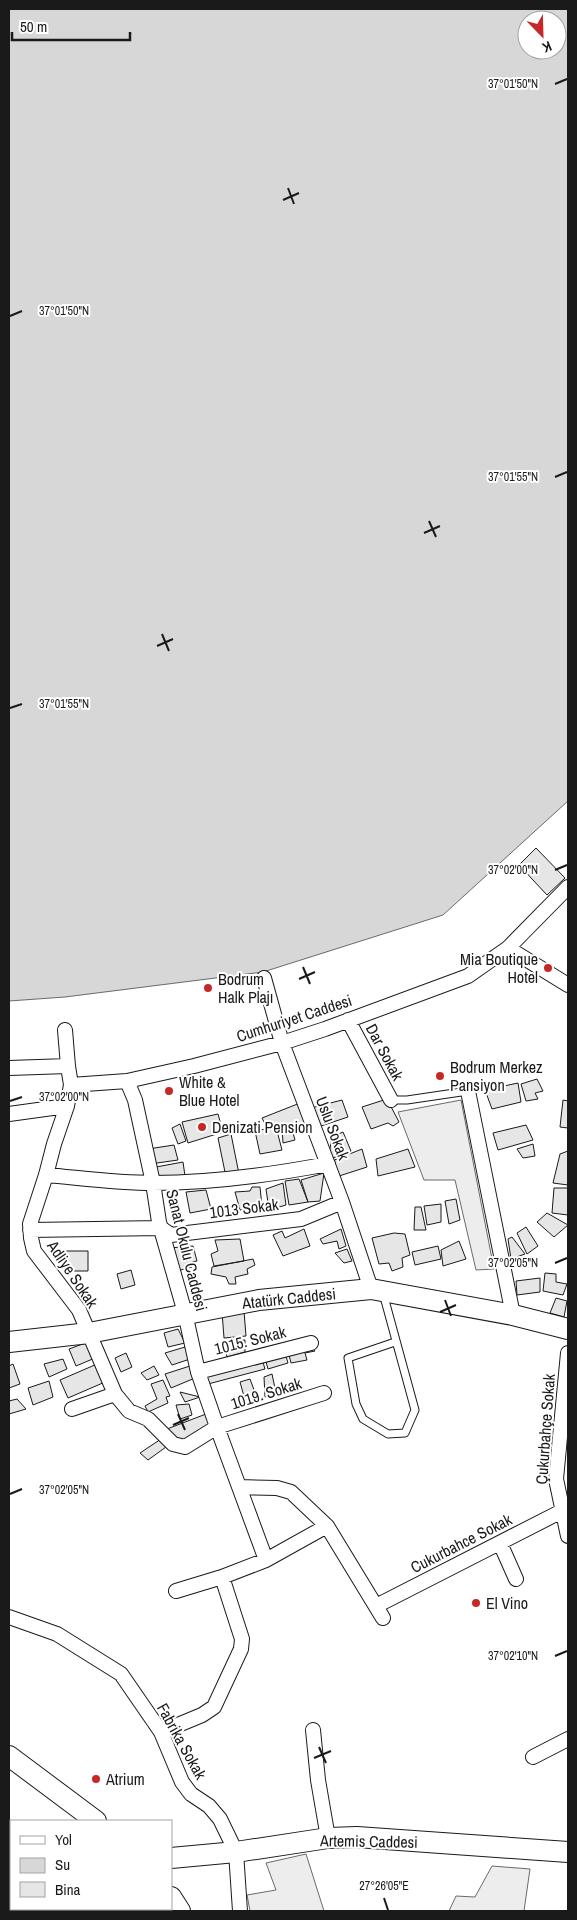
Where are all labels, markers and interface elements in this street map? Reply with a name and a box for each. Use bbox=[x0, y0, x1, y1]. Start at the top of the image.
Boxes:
scale bar bbox=[12, 10, 130, 42]
north arrow bbox=[517, 10, 567, 60]
text: 50 m bbox=[20, 16, 47, 37]
text: K bbox=[539, 37, 554, 57]
text: 37°01'50"N bbox=[488, 76, 538, 92]
text: 37°01'50"N bbox=[39, 303, 89, 319]
text: 37°01'55"N bbox=[488, 469, 538, 485]
text: 37°01'55"N bbox=[39, 696, 89, 712]
text: 37°02'00"N bbox=[488, 862, 538, 878]
place label: Mia Boutique Hotel bbox=[460, 948, 538, 988]
marker: Mia Boutique Hotel bbox=[542, 962, 554, 974]
place label: Bodrum Halk Plajı bbox=[218, 968, 273, 1008]
marker: Bodrum Halk Plajı bbox=[202, 982, 214, 994]
street label: Cumhuriyet Caddesi bbox=[233, 989, 355, 1047]
street label: Dar Sokak bbox=[361, 1020, 409, 1085]
place label: Bodrum Merkez Pansiyon bbox=[450, 1056, 543, 1096]
marker: Bodrum Merkez Pansiyon bbox=[434, 1070, 446, 1082]
place label: White & Blue Hotel bbox=[179, 1071, 240, 1111]
marker: White & Blue Hotel bbox=[163, 1085, 175, 1097]
text: 37°02'00"N bbox=[39, 1089, 89, 1105]
street label: Uslu Sokak bbox=[311, 1093, 355, 1163]
place label: Denizati Pension bbox=[212, 1116, 313, 1138]
marker: Denizati Pension bbox=[196, 1121, 208, 1133]
street label: Sanat Okulu Caddesi bbox=[161, 1187, 213, 1313]
street label: 1013 Sokak bbox=[208, 1193, 280, 1223]
street label: Adliye Sokak bbox=[42, 1235, 104, 1312]
text: 37°02'05"N bbox=[488, 1255, 538, 1271]
street label: Atatürk Caddesi bbox=[240, 1282, 337, 1314]
street label: 1015. Sokak bbox=[212, 1320, 288, 1359]
street label: 1019. Sokak bbox=[228, 1372, 305, 1414]
street label: Çukurbahçe Sokak bbox=[530, 1373, 560, 1485]
text: 37°02'05"N bbox=[39, 1482, 89, 1498]
street label: Cukurbahce Sokak bbox=[407, 1508, 516, 1578]
place label: El Vino bbox=[486, 1592, 528, 1614]
marker: El Vino bbox=[470, 1597, 482, 1609]
text: 37°02'10"N bbox=[488, 1648, 538, 1664]
street label: Fabrika Sokak bbox=[152, 1699, 212, 1783]
place label: Atrium bbox=[105, 1768, 145, 1790]
marker: Atrium bbox=[90, 1773, 102, 1785]
legend bbox=[10, 1820, 172, 1910]
text: Yol bbox=[55, 1829, 72, 1850]
street label: Artemis Caddesi bbox=[319, 1829, 418, 1853]
text: Su bbox=[55, 1854, 70, 1875]
text: 27°26'05"E bbox=[359, 1878, 409, 1894]
text: Bina bbox=[55, 1879, 80, 1900]

